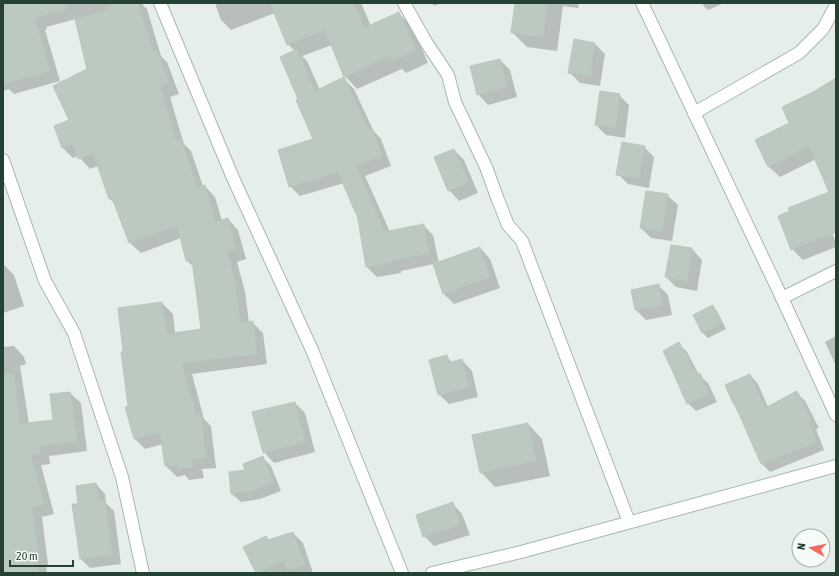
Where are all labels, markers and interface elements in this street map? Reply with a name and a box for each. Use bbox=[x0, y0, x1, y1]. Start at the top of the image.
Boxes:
north arrow bbox=[791, 528, 831, 568]
scale bar bbox=[10, 542, 73, 568]
text: N bbox=[795, 542, 808, 551]
text: 20 m bbox=[16, 549, 38, 563]

